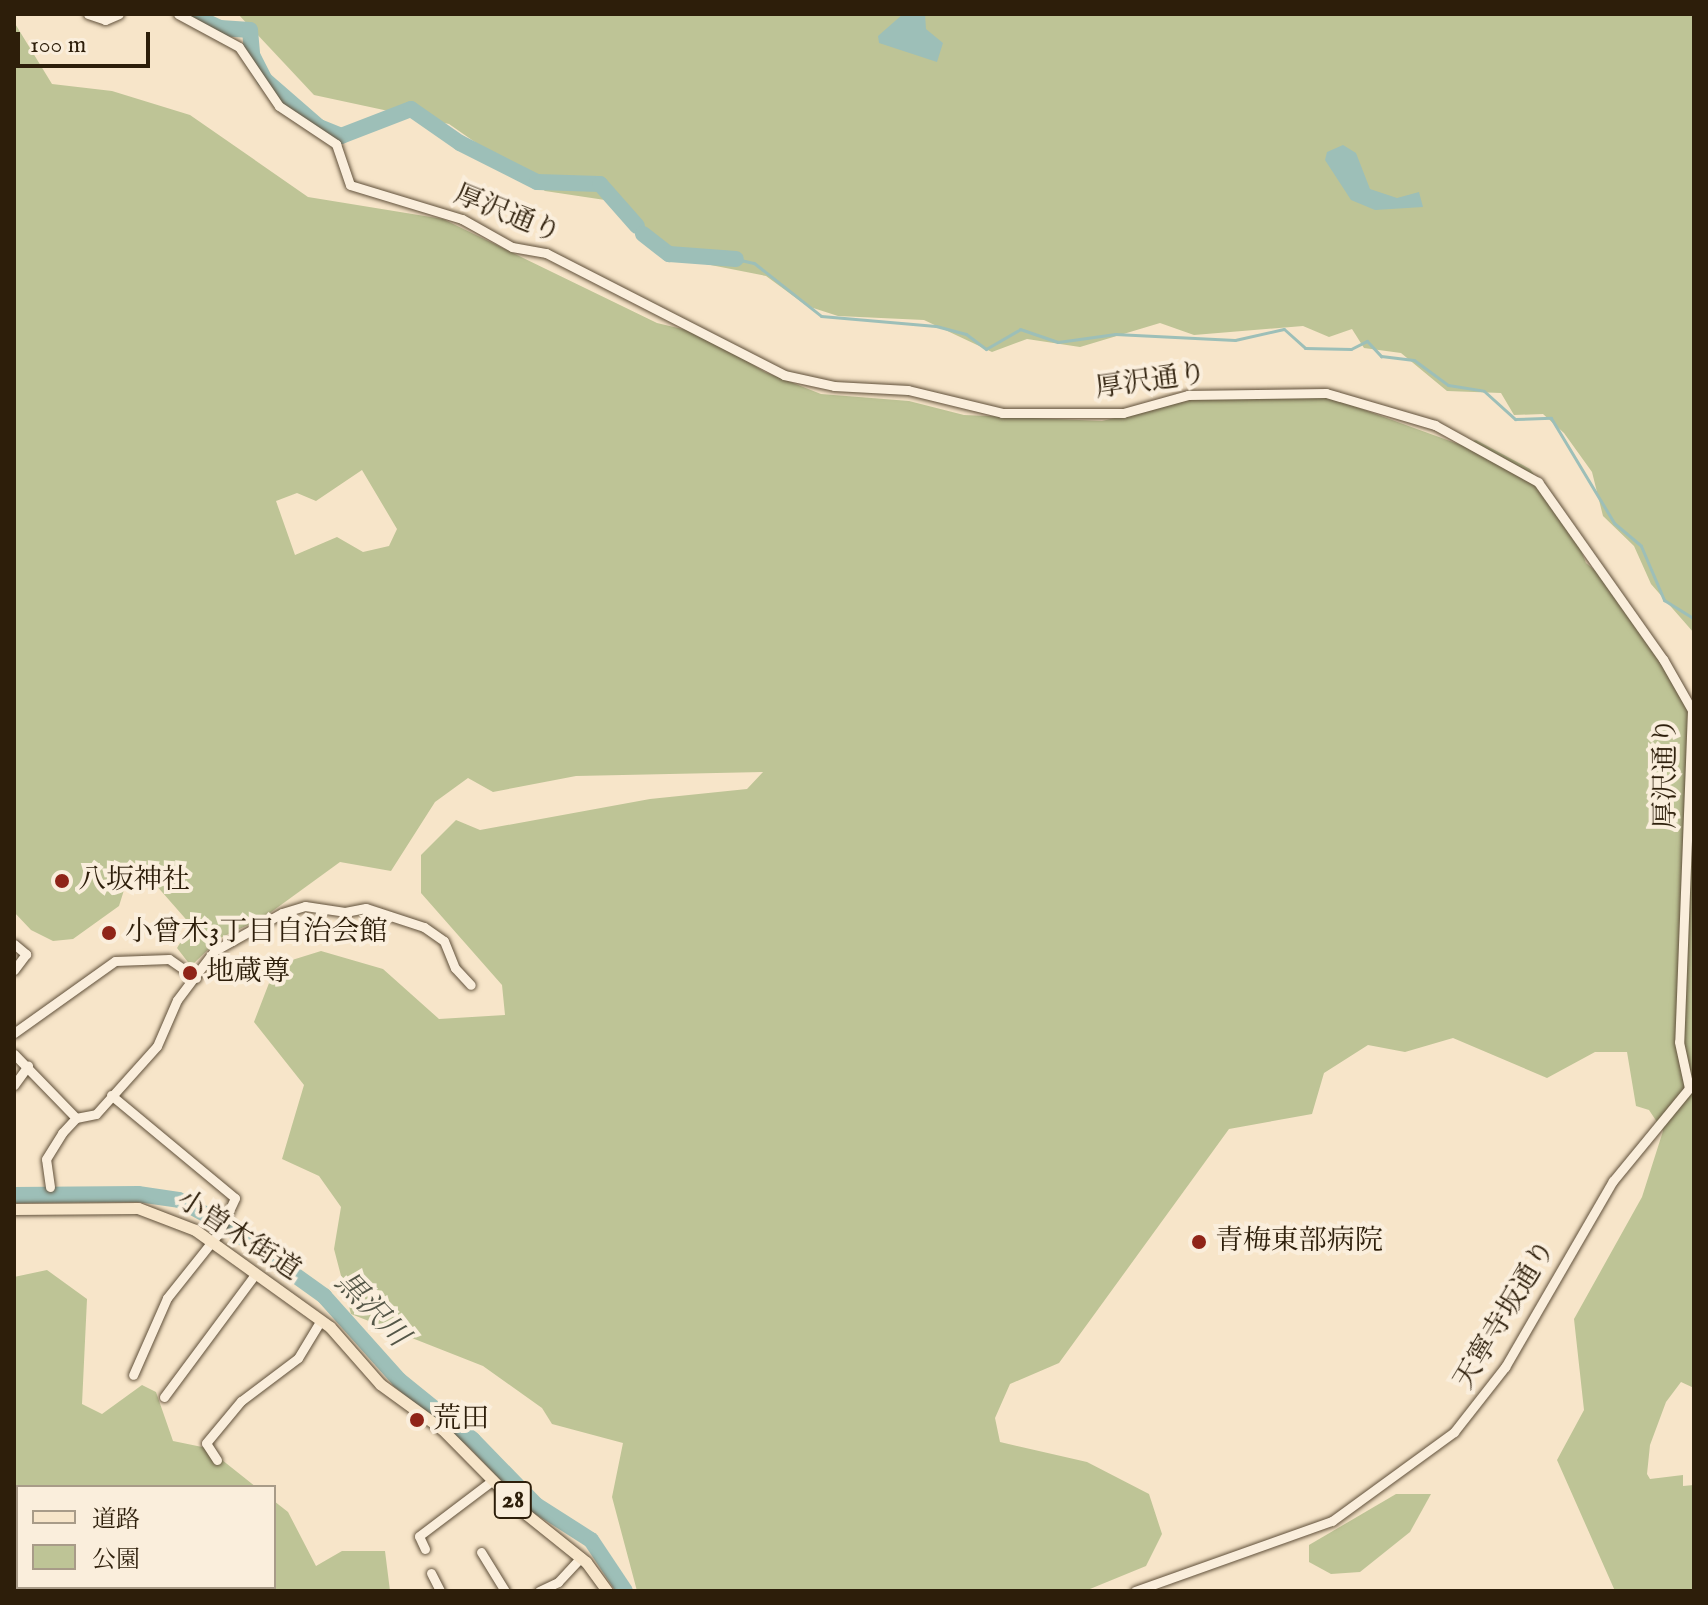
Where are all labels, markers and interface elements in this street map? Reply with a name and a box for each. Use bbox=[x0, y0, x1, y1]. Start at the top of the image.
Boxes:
scale bar bbox=[20, 16, 154, 66]
text: 100 m bbox=[30, 30, 86, 61]
street label: 厚沢通り bbox=[449, 178, 565, 252]
street label: 厚沢通り bbox=[1093, 358, 1209, 406]
street label: 厚沢通り bbox=[1650, 717, 1684, 829]
place label: 八坂神社 bbox=[78, 864, 190, 898]
marker: 八坂神社 bbox=[53, 872, 71, 890]
place label: 小曾木3丁目自治会館 bbox=[125, 916, 387, 950]
marker: 小曾木3丁目自治会館 bbox=[100, 924, 118, 942]
place label: 地蔵尊 bbox=[206, 956, 290, 990]
marker: 地蔵尊 bbox=[181, 964, 199, 982]
street label: 小曽木街道 bbox=[170, 1184, 306, 1288]
place label: 青梅東部病院 bbox=[1215, 1225, 1383, 1259]
marker: 青梅東部病院 bbox=[1190, 1233, 1208, 1251]
street label: 天寧寺坂通り bbox=[1448, 1234, 1564, 1396]
water label: 黒沢川 bbox=[327, 1265, 415, 1355]
place label: 荒田 bbox=[433, 1403, 489, 1437]
marker: 荒田 bbox=[408, 1411, 426, 1429]
road number: 28 bbox=[493, 1478, 533, 1522]
legend bbox=[16, 1485, 276, 1589]
text: 道路 bbox=[92, 1505, 140, 1536]
text: 公園 bbox=[92, 1545, 140, 1576]

